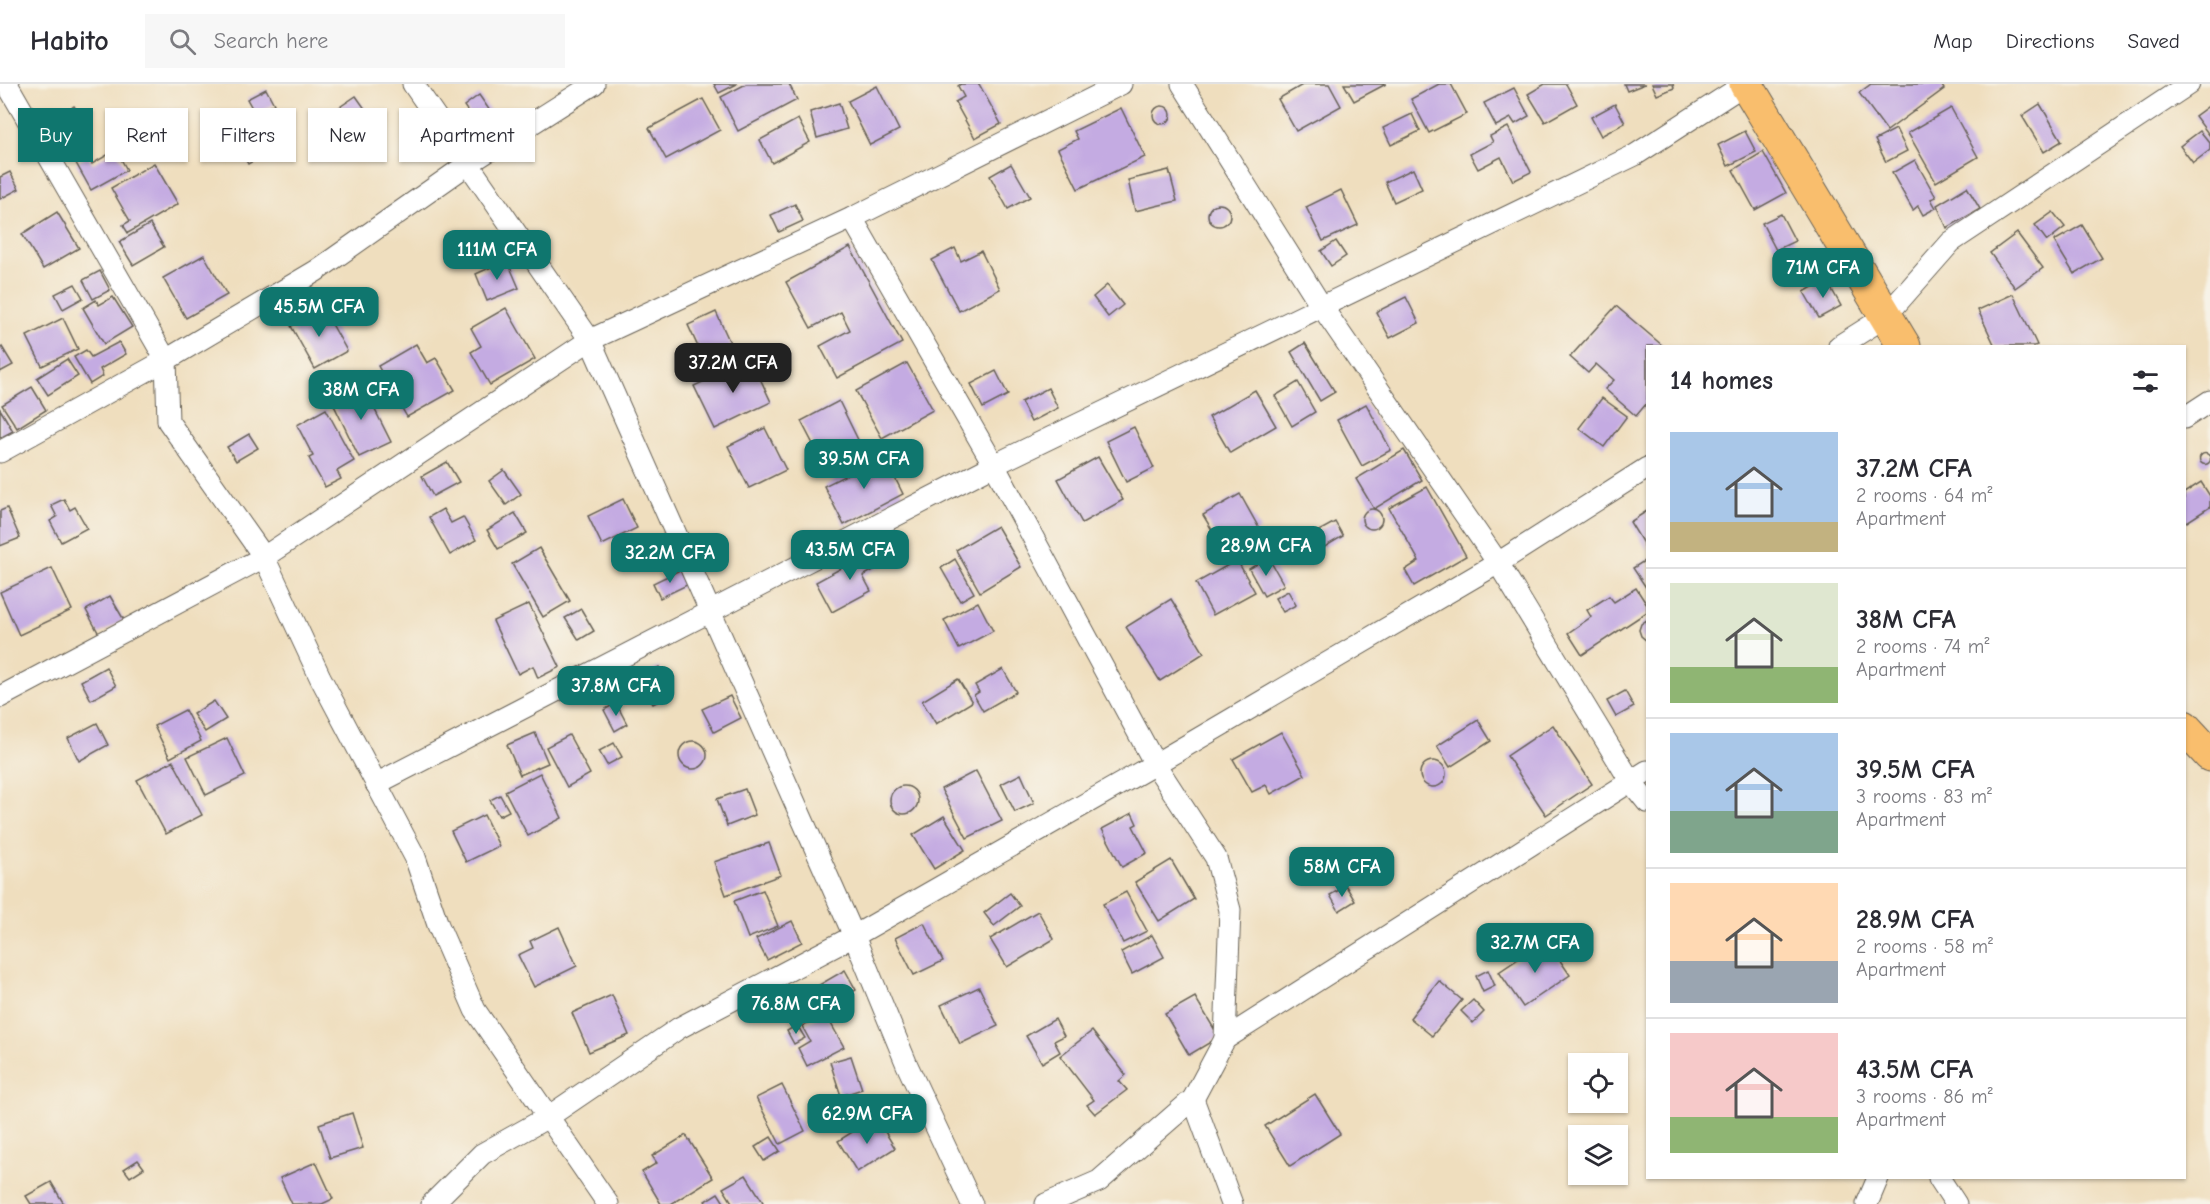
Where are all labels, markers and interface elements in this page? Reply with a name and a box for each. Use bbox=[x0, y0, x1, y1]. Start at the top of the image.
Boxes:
search box bbox=[145, 14, 565, 68]
text: Habito bbox=[30, 25, 109, 57]
icon: search bbox=[166, 25, 199, 58]
text: Search here bbox=[214, 28, 328, 54]
text: Map bbox=[1933, 29, 1973, 53]
text: Directions bbox=[2006, 29, 2095, 53]
text: Saved bbox=[2128, 29, 2180, 53]
chip: Buy bbox=[18, 108, 93, 162]
chip: Rent bbox=[105, 108, 188, 162]
chip: Filters bbox=[200, 108, 296, 162]
chip: New bbox=[308, 108, 387, 162]
chip: Apartment bbox=[399, 108, 535, 162]
pin: 111M CFA bbox=[435, 230, 559, 281]
text: 111M CFA bbox=[457, 238, 537, 261]
pin: 71M CFA bbox=[1768, 248, 1878, 299]
text: 71M CFA bbox=[1786, 256, 1860, 279]
pin: 45.5M CFA bbox=[250, 287, 388, 338]
text: 45.5M CFA bbox=[274, 295, 364, 318]
pin: 37.2M CFA bbox=[664, 343, 802, 394]
text: 37.2M CFA bbox=[688, 351, 778, 374]
icon: filters bbox=[2129, 365, 2162, 398]
text: 14 homes bbox=[1670, 366, 1773, 396]
pin: 38M CFA bbox=[306, 370, 416, 421]
text: 38M CFA bbox=[323, 378, 399, 401]
pin: 39.5M CFA bbox=[795, 439, 933, 490]
text: 39.5M CFA bbox=[818, 447, 910, 470]
text: 37.2M CFA bbox=[1856, 454, 1972, 484]
icon: home bbox=[1718, 456, 1790, 528]
text: 2 rooms · 64 m² bbox=[1856, 484, 1992, 507]
text: Apartment bbox=[1856, 507, 1946, 530]
pin: 28.9M CFA bbox=[1197, 526, 1335, 577]
pin: 43.5M CFA bbox=[781, 530, 919, 581]
pin: 32.2M CFA bbox=[601, 533, 739, 584]
text: 28.9M CFA bbox=[1221, 534, 1311, 557]
text: 43.5M CFA bbox=[805, 538, 895, 561]
text: 32.2M CFA bbox=[625, 541, 715, 564]
text: 38M CFA bbox=[1856, 605, 1956, 635]
icon: home bbox=[1718, 607, 1790, 679]
text: 2 rooms · 74 m² bbox=[1856, 635, 1989, 658]
text: Apartment bbox=[1856, 658, 1946, 681]
pin: 37.8M CFA bbox=[547, 666, 685, 717]
text: 37.8M CFA bbox=[571, 674, 661, 697]
text: 39.5M CFA bbox=[1856, 755, 1975, 785]
icon: home bbox=[1718, 757, 1790, 829]
text: 3 rooms · 83 m² bbox=[1856, 785, 1992, 808]
text: Apartment bbox=[1856, 808, 1946, 831]
pin: 58M CFA bbox=[1287, 847, 1397, 898]
text: 58M CFA bbox=[1303, 855, 1381, 878]
text: 28.9M CFA bbox=[1856, 905, 1974, 935]
icon: home bbox=[1718, 907, 1790, 979]
pin: 32.7M CFA bbox=[1466, 923, 1604, 974]
text: 32.7M CFA bbox=[1490, 931, 1580, 954]
text: 2 rooms · 58 m² bbox=[1856, 935, 1993, 958]
text: Apartment bbox=[1856, 958, 1946, 981]
pin: 76.8M CFA bbox=[727, 984, 865, 1035]
text: 76.8M CFA bbox=[751, 992, 841, 1015]
map controls bbox=[1568, 1053, 1628, 1185]
button: locate bbox=[1568, 1053, 1628, 1113]
text: 43.5M CFA bbox=[1856, 1055, 1973, 1085]
icon: home bbox=[1718, 1057, 1790, 1129]
text: 3 rooms · 86 m² bbox=[1856, 1085, 1993, 1108]
pin: 62.9M CFA bbox=[798, 1094, 936, 1145]
text: 62.9M CFA bbox=[821, 1102, 913, 1125]
text: Apartment bbox=[1856, 1108, 1946, 1131]
button: layers bbox=[1568, 1125, 1628, 1185]

